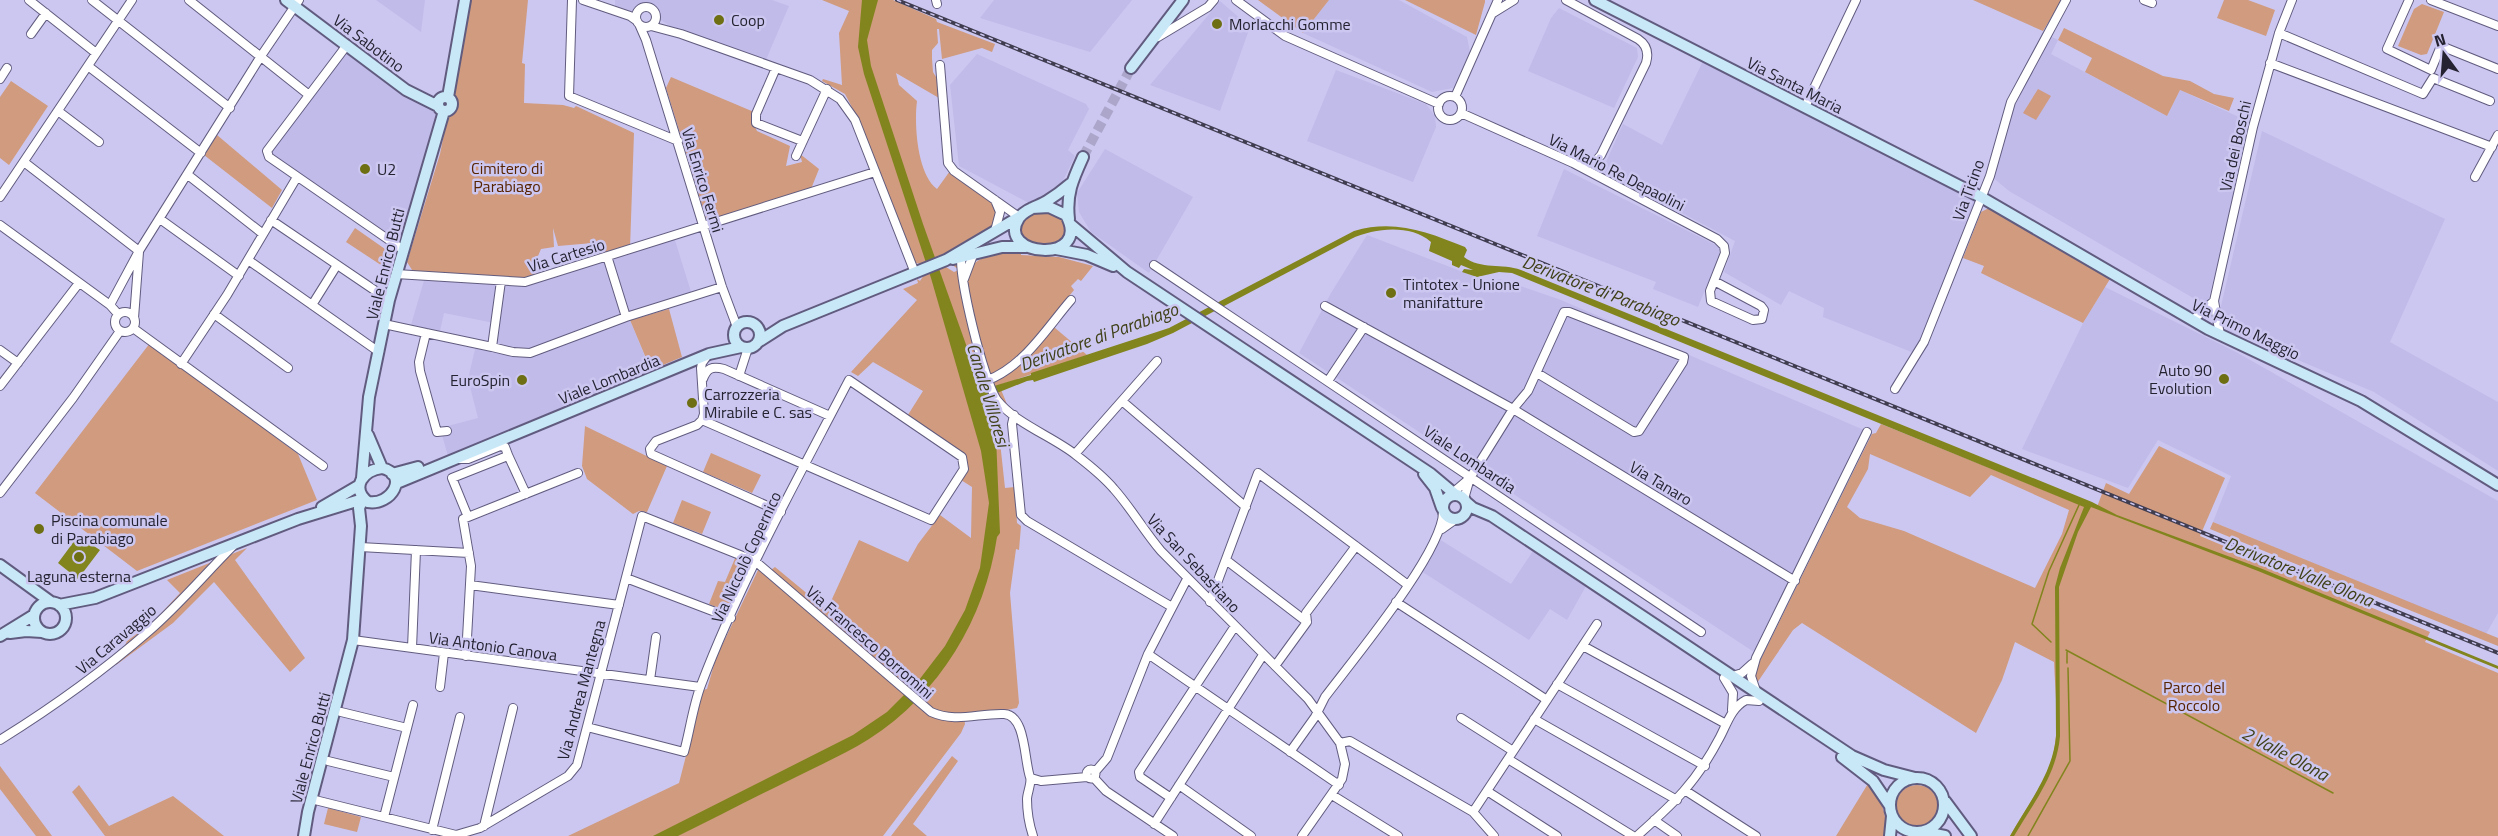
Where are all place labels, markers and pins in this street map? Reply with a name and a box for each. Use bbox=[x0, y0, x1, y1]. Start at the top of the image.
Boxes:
place label: Coop bbox=[731, 8, 765, 32]
place label: Morlacchi Gomme bbox=[1229, 12, 1351, 36]
marker: Coop bbox=[712, 13, 726, 27]
marker: Morlacchi Gomme bbox=[1210, 17, 1224, 31]
place label: U2 bbox=[377, 157, 396, 181]
marker: U2 bbox=[358, 162, 372, 176]
place label: Tintotex - Unione manifatture bbox=[1403, 272, 1520, 314]
marker: Tintotex - Unione manifatture bbox=[1384, 286, 1398, 300]
place label: Auto 90 Evolution bbox=[2149, 358, 2212, 400]
place label: EuroSpin bbox=[450, 368, 510, 392]
marker: Auto 90 Evolution bbox=[2217, 372, 2231, 386]
marker: EuroSpin bbox=[515, 373, 529, 387]
place label: Carrozzeria Mirabile e C. sas bbox=[704, 382, 812, 424]
marker: Carrozzeria Mirabile e C. sas bbox=[685, 396, 699, 410]
place label: Piscina comunale di Parabiago bbox=[51, 508, 168, 550]
marker: Piscina comunale di Parabiago bbox=[32, 522, 46, 536]
marker: Laguna esterna bbox=[72, 550, 86, 564]
place label: Laguna esterna bbox=[27, 564, 131, 588]

